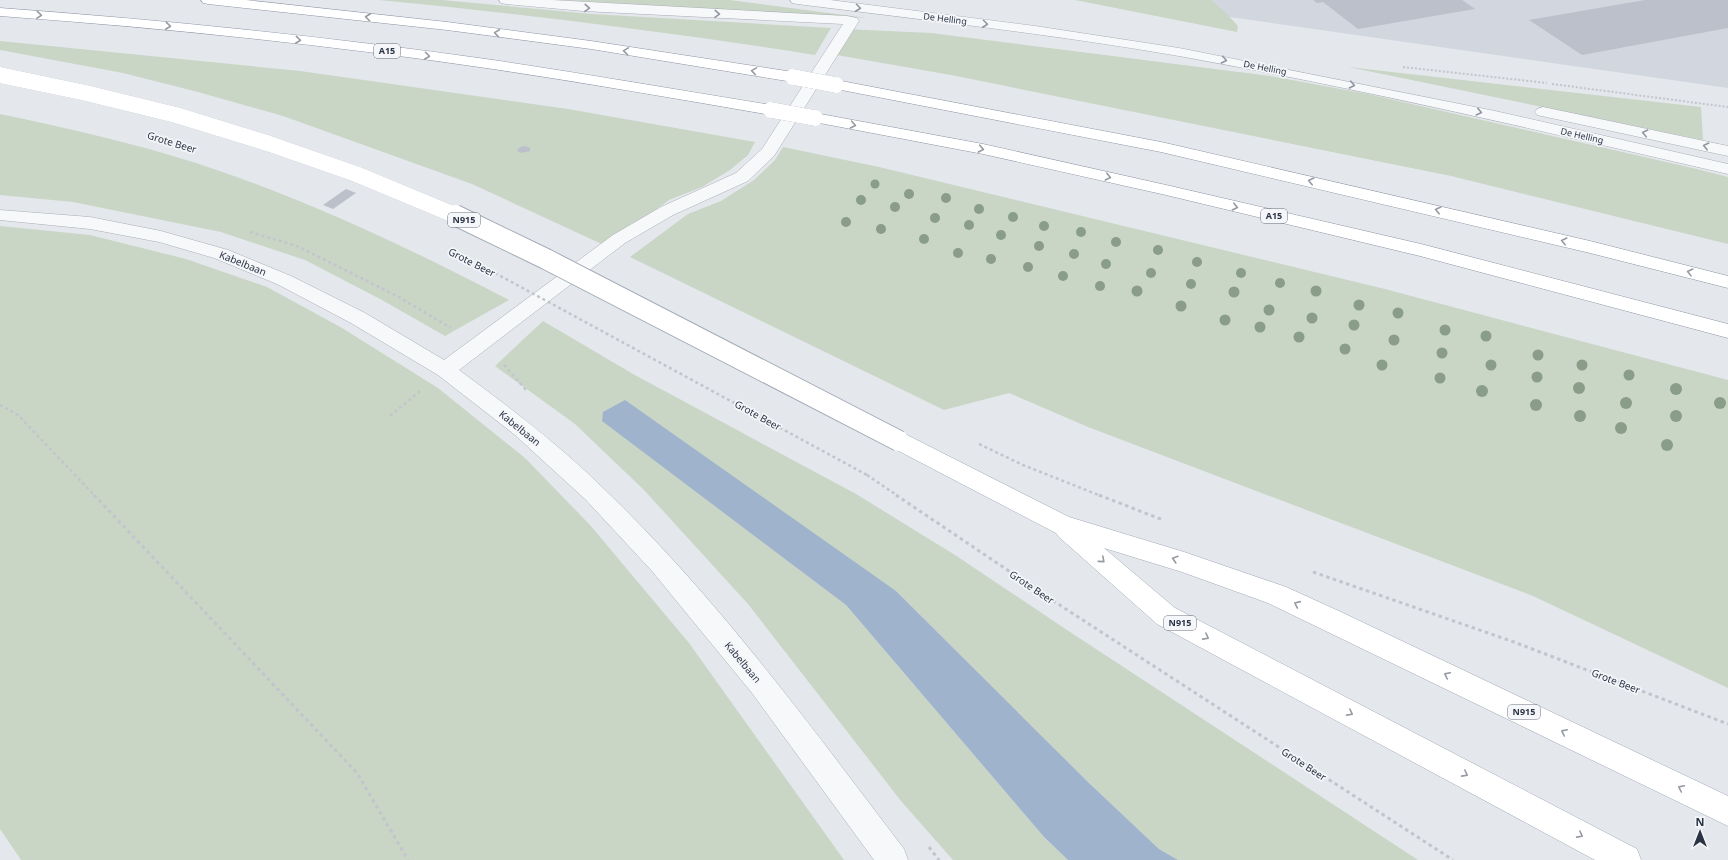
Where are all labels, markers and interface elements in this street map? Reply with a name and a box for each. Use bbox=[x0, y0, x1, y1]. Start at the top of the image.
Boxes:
one-way arrow bbox=[584, 3, 590, 12]
one-way arrow bbox=[855, 3, 861, 12]
street label: De Helling bbox=[923, 9, 968, 28]
one-way arrow bbox=[714, 10, 720, 18]
one-way arrow bbox=[36, 11, 42, 20]
one-way arrow bbox=[365, 13, 371, 22]
one-way arrow bbox=[982, 19, 988, 28]
one-way arrow bbox=[165, 22, 171, 31]
one-way arrow bbox=[494, 29, 500, 38]
one-way arrow bbox=[295, 36, 301, 45]
road number: A15 bbox=[374, 44, 400, 58]
one-way arrow bbox=[623, 47, 629, 56]
one-way arrow bbox=[424, 51, 430, 60]
one-way arrow bbox=[1221, 56, 1227, 64]
street label: De Helling bbox=[1242, 57, 1288, 78]
one-way arrow bbox=[751, 67, 757, 76]
one-way arrow bbox=[1348, 81, 1355, 89]
one-way arrow bbox=[1476, 108, 1482, 116]
one-way arrow bbox=[850, 120, 857, 129]
street label: De Helling bbox=[1559, 124, 1605, 147]
street label: Grote Beer bbox=[146, 128, 198, 156]
one-way arrow bbox=[1642, 129, 1648, 137]
one-way arrow bbox=[1702, 142, 1709, 150]
one-way arrow bbox=[978, 144, 984, 153]
one-way arrow bbox=[1105, 173, 1111, 181]
one-way arrow bbox=[1308, 177, 1314, 185]
one-way arrow bbox=[1232, 202, 1238, 210]
one-way arrow bbox=[1435, 207, 1441, 215]
road number: A15 bbox=[1261, 209, 1287, 223]
road number: N915 bbox=[448, 213, 480, 227]
one-way arrow bbox=[1561, 237, 1567, 245]
street label: Grote Beer bbox=[446, 244, 498, 280]
street label: Kabelbaan bbox=[217, 247, 269, 279]
one-way arrow bbox=[1687, 269, 1693, 277]
street label: Grote Beer bbox=[732, 397, 784, 433]
street label: Kabelbaan bbox=[496, 407, 544, 449]
one-way arrow bbox=[1172, 555, 1179, 564]
one-way arrow bbox=[1097, 556, 1104, 563]
street label: Grote Beer bbox=[1007, 567, 1057, 607]
one-way arrow bbox=[1294, 601, 1301, 609]
road number: N915 bbox=[1164, 616, 1196, 630]
one-way arrow bbox=[1202, 632, 1209, 640]
street label: Kabelbaan bbox=[722, 638, 764, 686]
street label: Grote Beer bbox=[1590, 665, 1642, 697]
one-way arrow bbox=[1443, 672, 1451, 680]
road number: N915 bbox=[1508, 705, 1540, 719]
one-way arrow bbox=[1346, 708, 1353, 716]
one-way arrow bbox=[1560, 729, 1568, 737]
street label: Grote Beer bbox=[1279, 744, 1329, 784]
one-way arrow bbox=[1461, 769, 1468, 777]
one-way arrow bbox=[1678, 785, 1685, 793]
north arrow bbox=[1680, 812, 1720, 852]
text: N bbox=[1696, 814, 1704, 829]
one-way arrow bbox=[1575, 831, 1583, 838]

